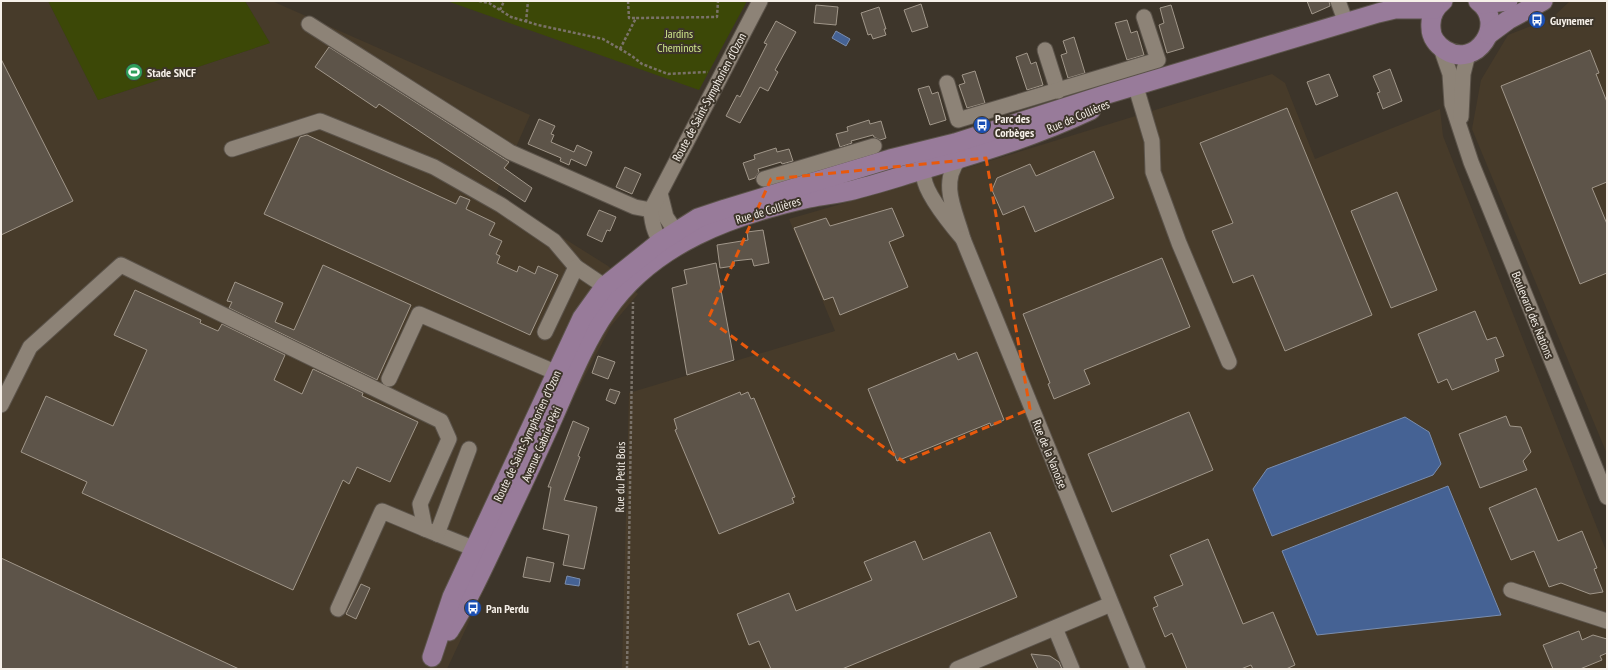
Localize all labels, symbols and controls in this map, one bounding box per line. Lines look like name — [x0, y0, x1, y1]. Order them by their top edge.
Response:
bus stop icon: Guynemer — [1527, 10, 1547, 30]
place label: Guynemer — [1550, 13, 1594, 28]
park label: Jardins Cheminots — [657, 26, 701, 55]
street label: Route de Saint-Symphorien d'Ozon — [669, 30, 749, 164]
sports icon: Stade SNCF — [124, 62, 144, 82]
place label: Stade SNCF — [147, 65, 196, 80]
street label: Rue de Collières — [1044, 96, 1112, 136]
place label: Parc des Corbèges — [995, 111, 1034, 140]
bus stop icon: Parc des Corbèges — [972, 115, 992, 135]
street label: Rue de Collières — [734, 193, 802, 227]
street label: Boulevard des Nations — [1509, 269, 1557, 361]
street label: Route de Saint-Symphorien d'Ozon — [490, 368, 564, 504]
street label: Avenue Gabriel Péri — [518, 404, 564, 484]
street label: Rue de la Vanoise — [1029, 417, 1071, 491]
street label: Rue du Petit Bois — [612, 442, 628, 512]
bus stop icon: Pan Perdu — [463, 598, 483, 618]
place label: Pan Perdu — [486, 601, 529, 616]

